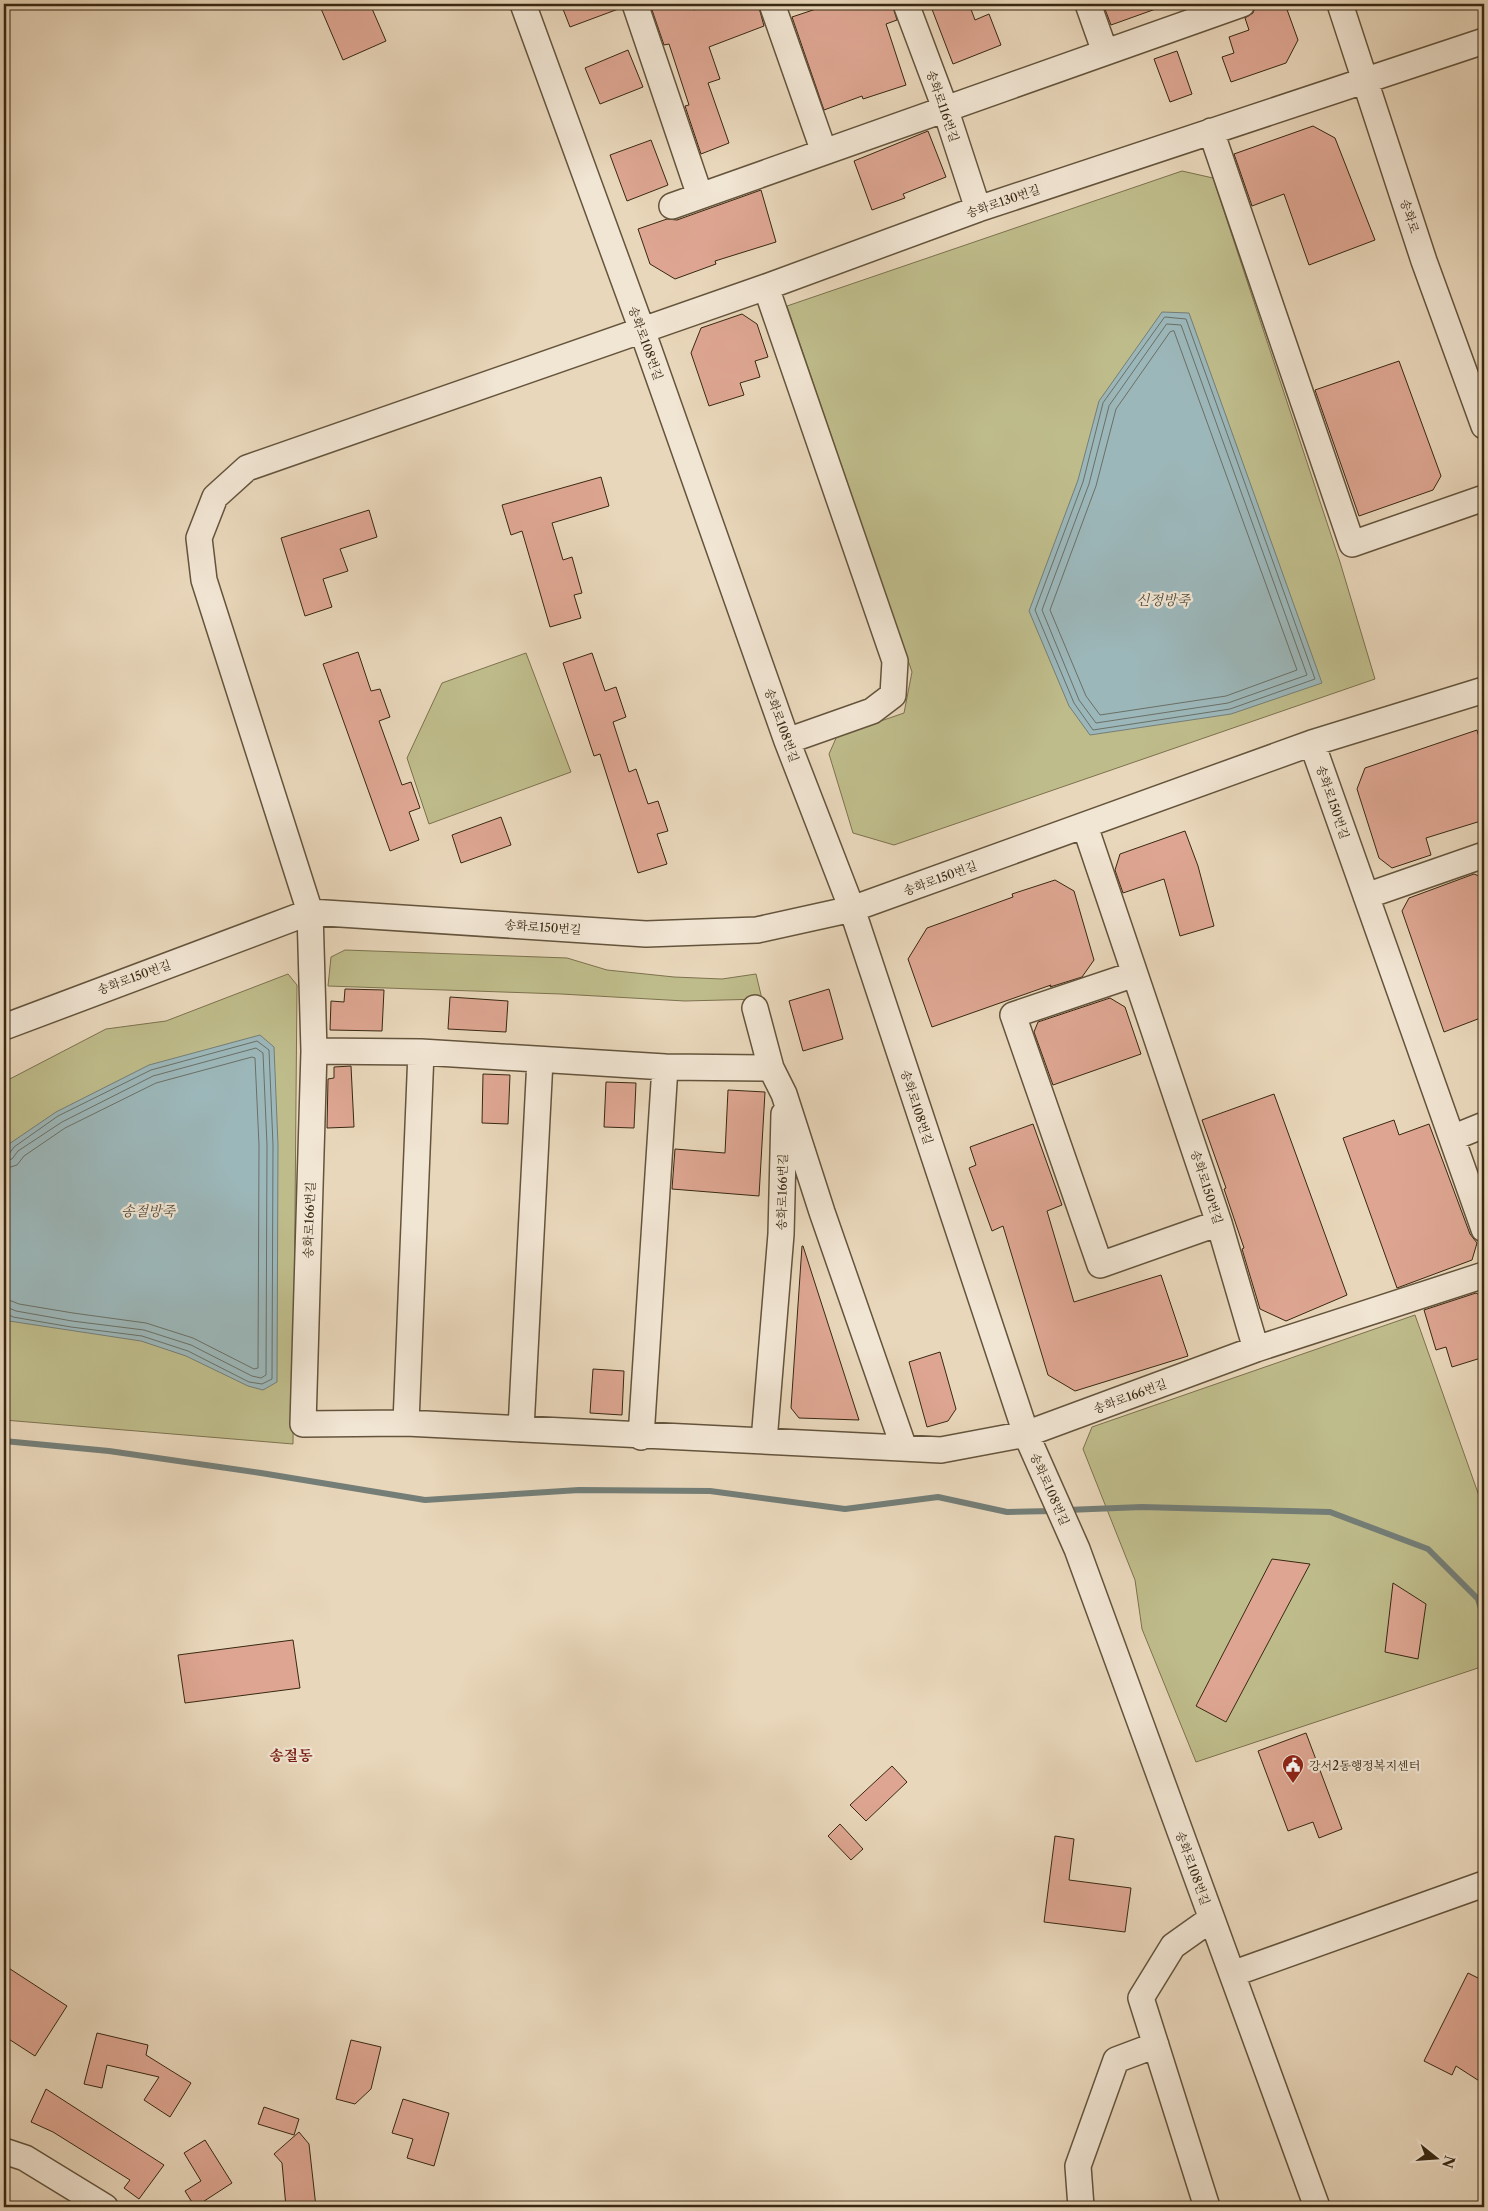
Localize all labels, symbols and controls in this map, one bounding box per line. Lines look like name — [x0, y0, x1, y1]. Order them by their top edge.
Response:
street label: 송화로116번길 — [924, 68, 962, 144]
street label: 송화로130번길 — [964, 181, 1042, 221]
street label: 송화로 — [1397, 197, 1423, 235]
street label: 송화로108번길 — [626, 304, 666, 382]
water label: 신정방죽 — [1136, 591, 1192, 609]
street label: 송화로108번길 — [762, 686, 802, 764]
street label: 송화로150번길 — [1313, 763, 1353, 841]
street label: 송화로150번길 — [901, 858, 979, 898]
street label: 송화로150번길 — [504, 917, 582, 937]
street label: 송화로150번길 — [95, 957, 173, 997]
street label: 송화로108번길 — [898, 1068, 936, 1146]
street label: 송화로150번길 — [1188, 1148, 1226, 1226]
street label: 송화로166번길 — [774, 1153, 790, 1231]
street label: 송화로166번길 — [300, 1181, 318, 1259]
water label: 송절방죽 — [121, 1202, 177, 1220]
street label: 송화로166번길 — [1091, 1376, 1169, 1416]
street label: 송화로108번길 — [1027, 1450, 1073, 1528]
district label: 송절동 — [269, 1746, 313, 1765]
public building icon: 강서2동행정복지센터 — [1281, 1753, 1305, 1784]
place label: 강서2동행정복지센터 — [1309, 1758, 1420, 1773]
street label: 송화로108번길 — [1173, 1829, 1213, 1907]
north arrow — [1410, 2134, 1460, 2184]
text: N — [1438, 2153, 1459, 2170]

